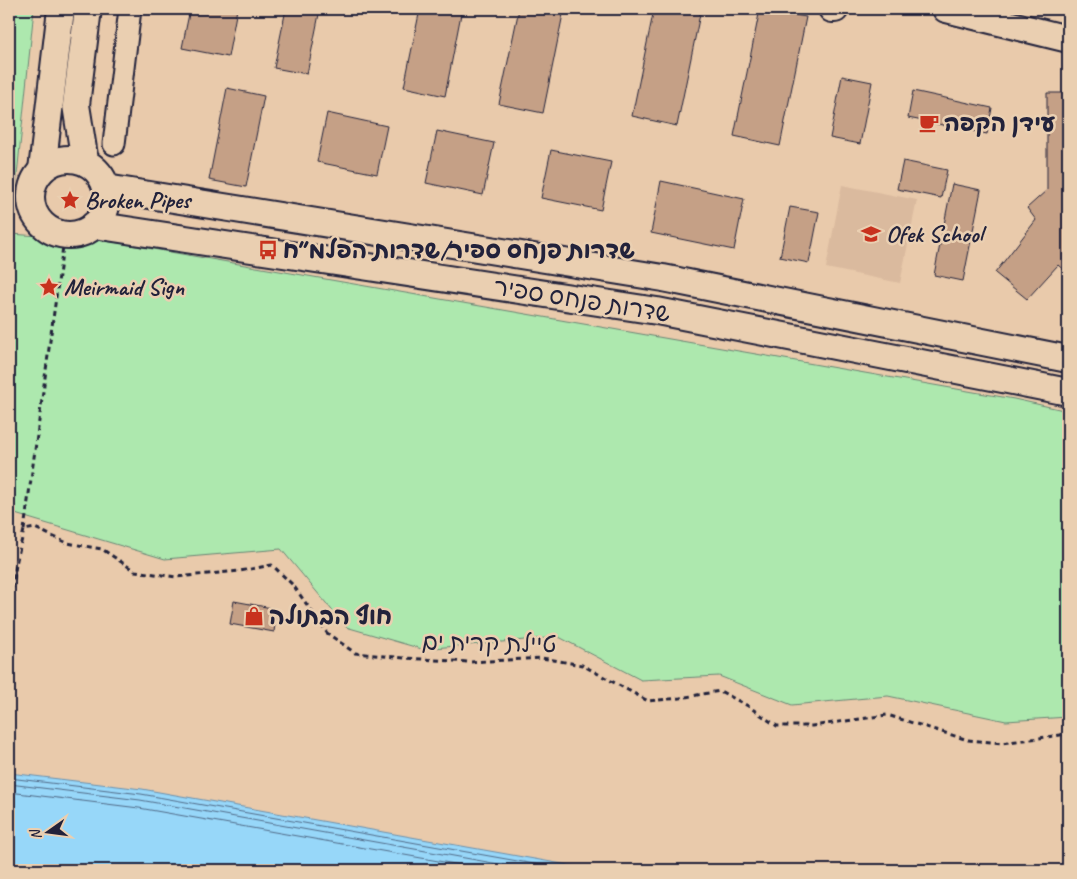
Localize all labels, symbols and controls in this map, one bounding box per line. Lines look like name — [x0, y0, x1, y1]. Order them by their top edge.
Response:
place label: עידן הקפה — [944, 108, 1056, 138]
cafe icon: עידן הקפה — [918, 112, 940, 134]
place label: Broken Pipes — [85, 185, 193, 215]
place icon: Broken Pipes — [59, 189, 81, 211]
place label: Ofek School — [886, 219, 987, 249]
school or university icon: Ofek School — [860, 223, 882, 245]
place label: שדרות פנחס ספיר/שדרות הפלמ״ח — [283, 235, 635, 265]
bus stop icon: שדרות פנחס ספיר/שדרות הפלמ״ח — [257, 239, 279, 261]
street label: שדרות פנחס ספיר — [492, 271, 673, 329]
place label: Meirmaid Sign — [64, 272, 185, 302]
place icon: Meirmaid Sign — [38, 276, 60, 298]
place label: חוף הבתולה — [269, 601, 392, 631]
shop icon: חוף הבתולה — [243, 605, 265, 627]
street label: טיילת קרית ים — [421, 627, 557, 659]
north arrow — [22, 806, 72, 856]
text: N — [26, 827, 45, 841]

